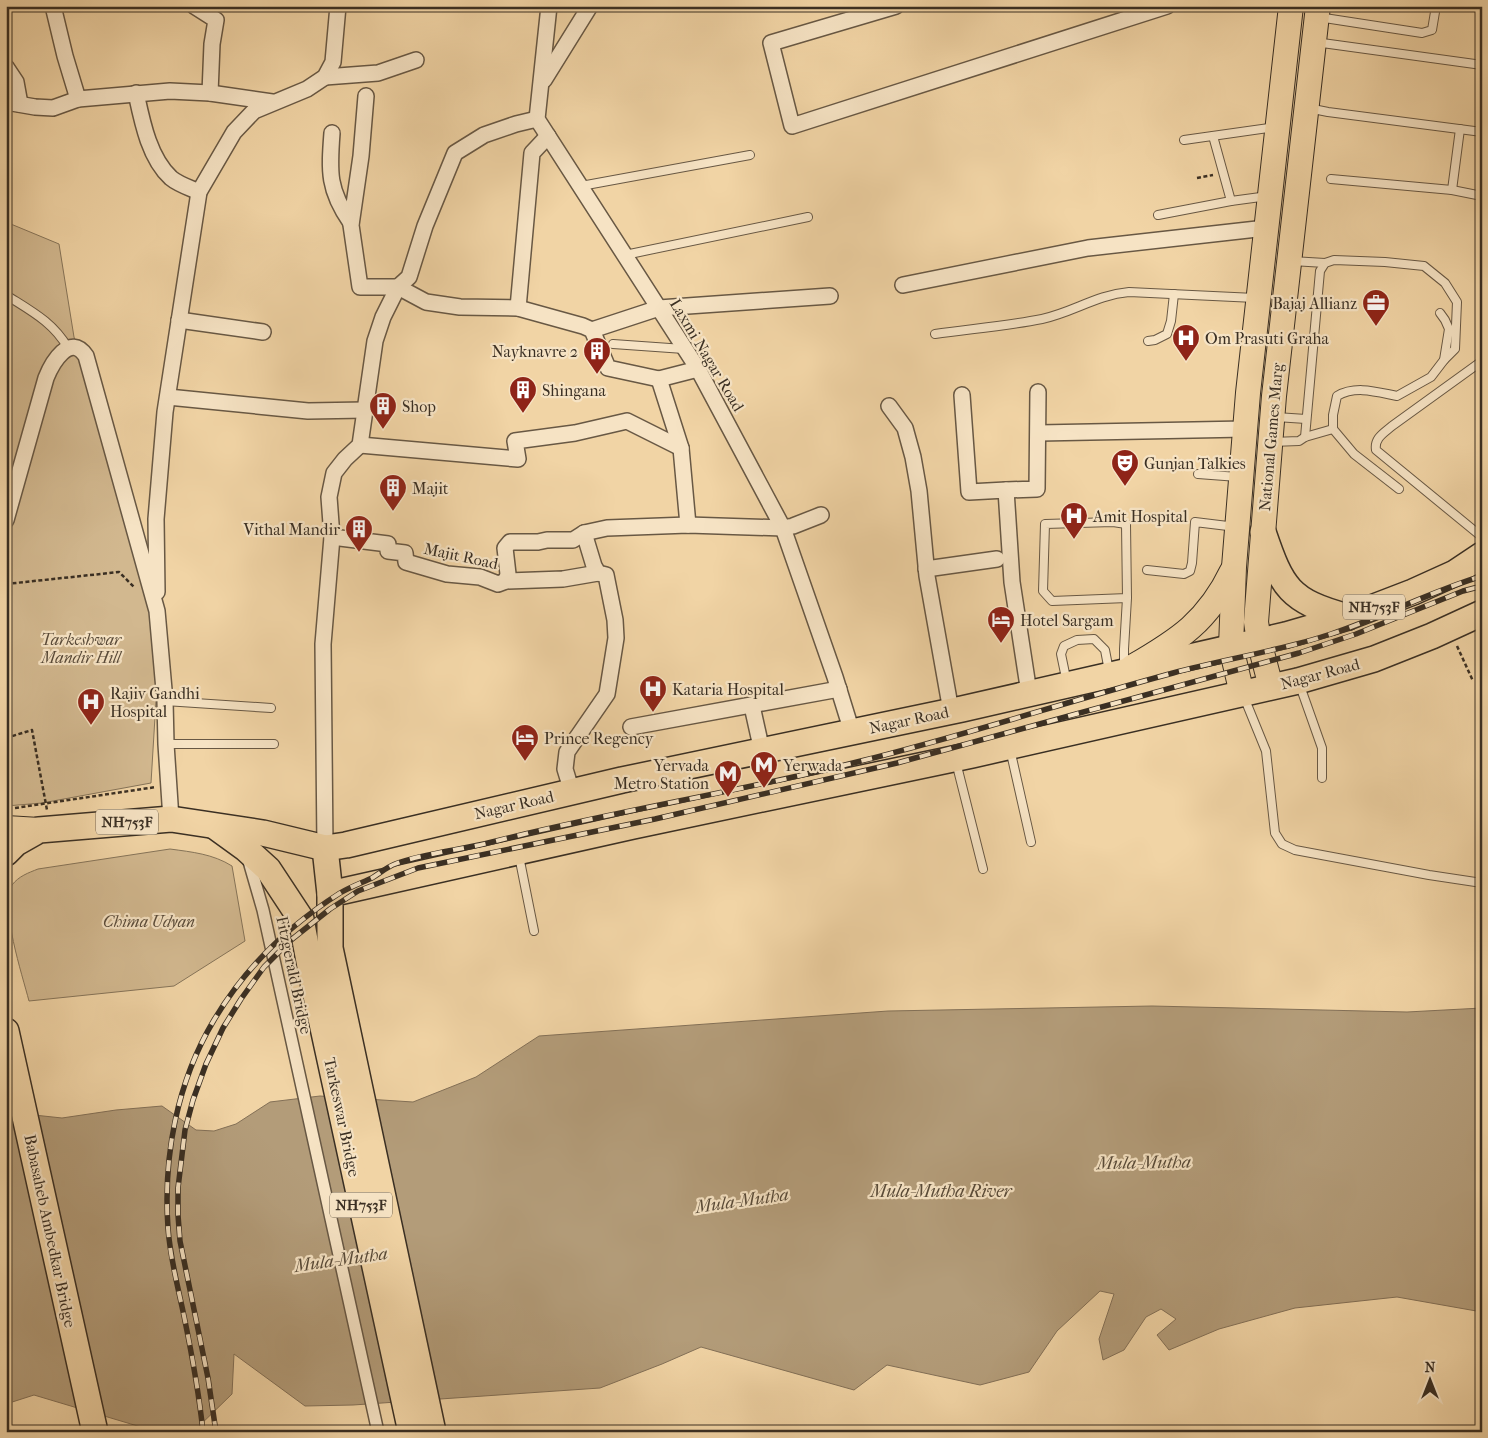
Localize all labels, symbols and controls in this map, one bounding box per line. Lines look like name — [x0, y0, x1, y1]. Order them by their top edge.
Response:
office icon: Bajaj Allianz — [1361, 288, 1391, 327]
place label: Bajaj Allianz — [1272, 294, 1357, 313]
street label: Laxmi Nagar Road — [666, 295, 748, 415]
hospital icon: Om Prasuti Graha — [1171, 323, 1201, 362]
place label: Om Prasuti Graha — [1205, 329, 1330, 348]
building icon: Nayknavre 2 — [582, 336, 612, 375]
place label: Nayknavre 2 — [492, 342, 578, 361]
street label: National Games Marg — [1255, 362, 1287, 512]
building icon: Shingana — [508, 375, 538, 414]
place label: Shingana — [542, 381, 607, 400]
building icon: Shop — [368, 391, 398, 430]
place label: Shop — [402, 397, 436, 416]
theatre icon: Gunjan Talkies — [1110, 448, 1140, 487]
place label: Gunjan Talkies — [1144, 454, 1246, 473]
building icon: Majit — [378, 473, 408, 512]
place label: Majit — [412, 479, 449, 498]
hospital icon: Amit Hospital — [1059, 501, 1089, 540]
place label: Amit Hospital — [1092, 507, 1188, 526]
building icon: Vithal Mandir — [344, 514, 374, 553]
place label: Vithal Mandir — [243, 520, 340, 539]
street label: Majit Road — [422, 539, 500, 573]
road number: NH753F — [1343, 594, 1405, 620]
hotel icon: Hotel Sargam — [986, 605, 1016, 644]
place label: Hotel Sargam — [1020, 611, 1114, 630]
park label: Tarkeshwar Mandir Hill — [40, 630, 123, 667]
street label: Nagar Road — [1278, 654, 1362, 694]
hospital icon: Kataria Hospital — [638, 674, 668, 713]
place label: Kataria Hospital — [672, 680, 785, 699]
place label: Rajiv Gandhi Hospital — [110, 684, 200, 721]
hospital icon: Rajiv Gandhi Hospital — [76, 687, 106, 726]
street label: Nagar Road — [867, 702, 951, 738]
hotel icon: Prince Regency — [510, 723, 540, 762]
place label: Prince Regency — [544, 729, 654, 748]
metro station icon: Yerwada — [749, 750, 779, 789]
place label: Yervada Metro Station — [614, 756, 710, 793]
place label: Yerwada — [782, 756, 843, 775]
metro station icon: Yervada Metro Station — [713, 759, 743, 798]
street label: Nagar Road — [472, 787, 556, 823]
road number: NH753F — [96, 810, 158, 834]
park label: Chima Udyan — [103, 912, 195, 931]
street label: Fitzgerald Bridge — [272, 914, 316, 1036]
street label: Tarkeswar Bridge — [320, 1056, 364, 1179]
street label: Babasaheb Ambedkar Bridge — [20, 1133, 80, 1329]
water label: Mula-Mutha — [1095, 1152, 1191, 1174]
water label: Mula-Mutha River — [868, 1181, 1014, 1202]
water label: Mula-Mutha — [692, 1184, 790, 1218]
road number: NH753F — [330, 1192, 392, 1218]
water label: Mula-Mutha — [291, 1243, 389, 1277]
north arrow — [1406, 1356, 1456, 1406]
text: N — [1425, 1359, 1436, 1376]

